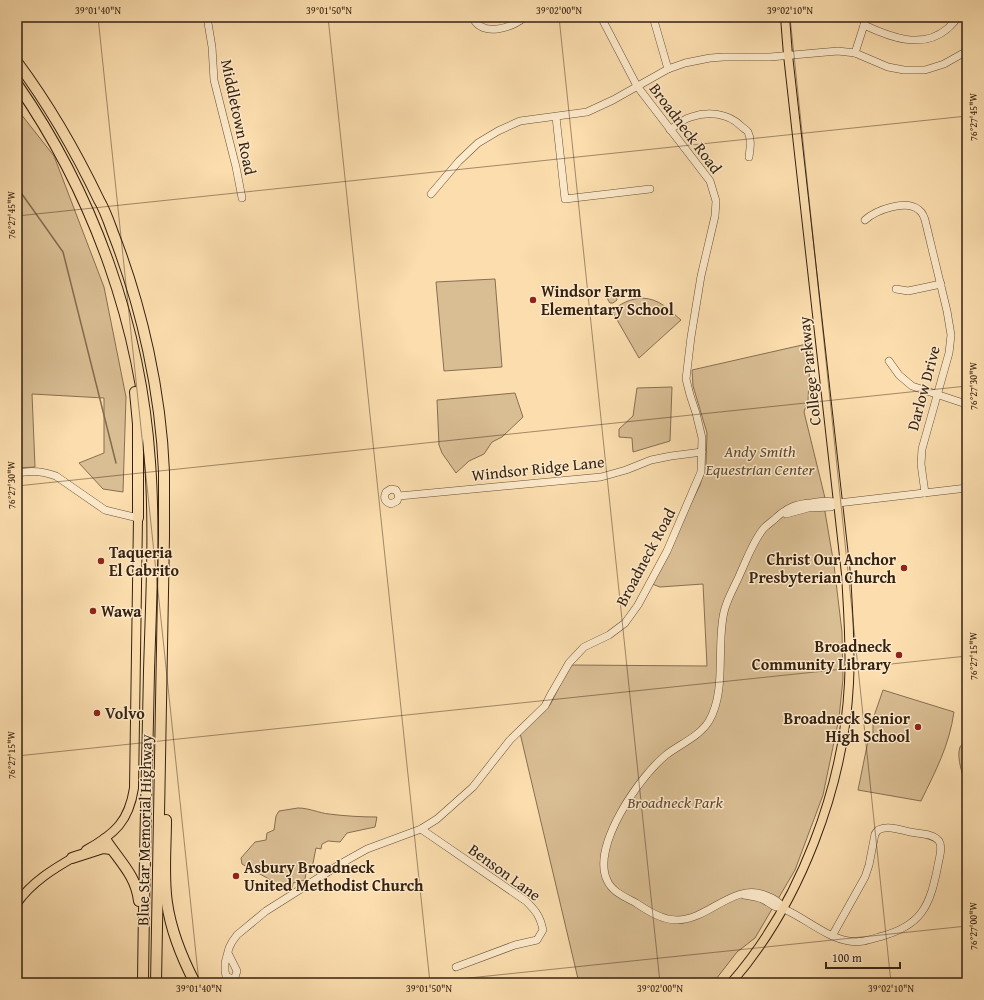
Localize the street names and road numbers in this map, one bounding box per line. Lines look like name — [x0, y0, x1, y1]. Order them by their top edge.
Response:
street label: Middletown Road — [215, 57, 263, 177]
street label: Broadneck Road — [644, 78, 728, 179]
street label: College Parkway — [791, 315, 827, 427]
street label: Darlow Drive — [900, 343, 946, 433]
street label: Windsor Ridge Lane — [470, 449, 606, 487]
street label: Broadneck Road — [609, 503, 681, 610]
street label: Blue Star Memorial Highway — [130, 734, 158, 926]
street label: Benson Lane — [464, 837, 546, 907]

